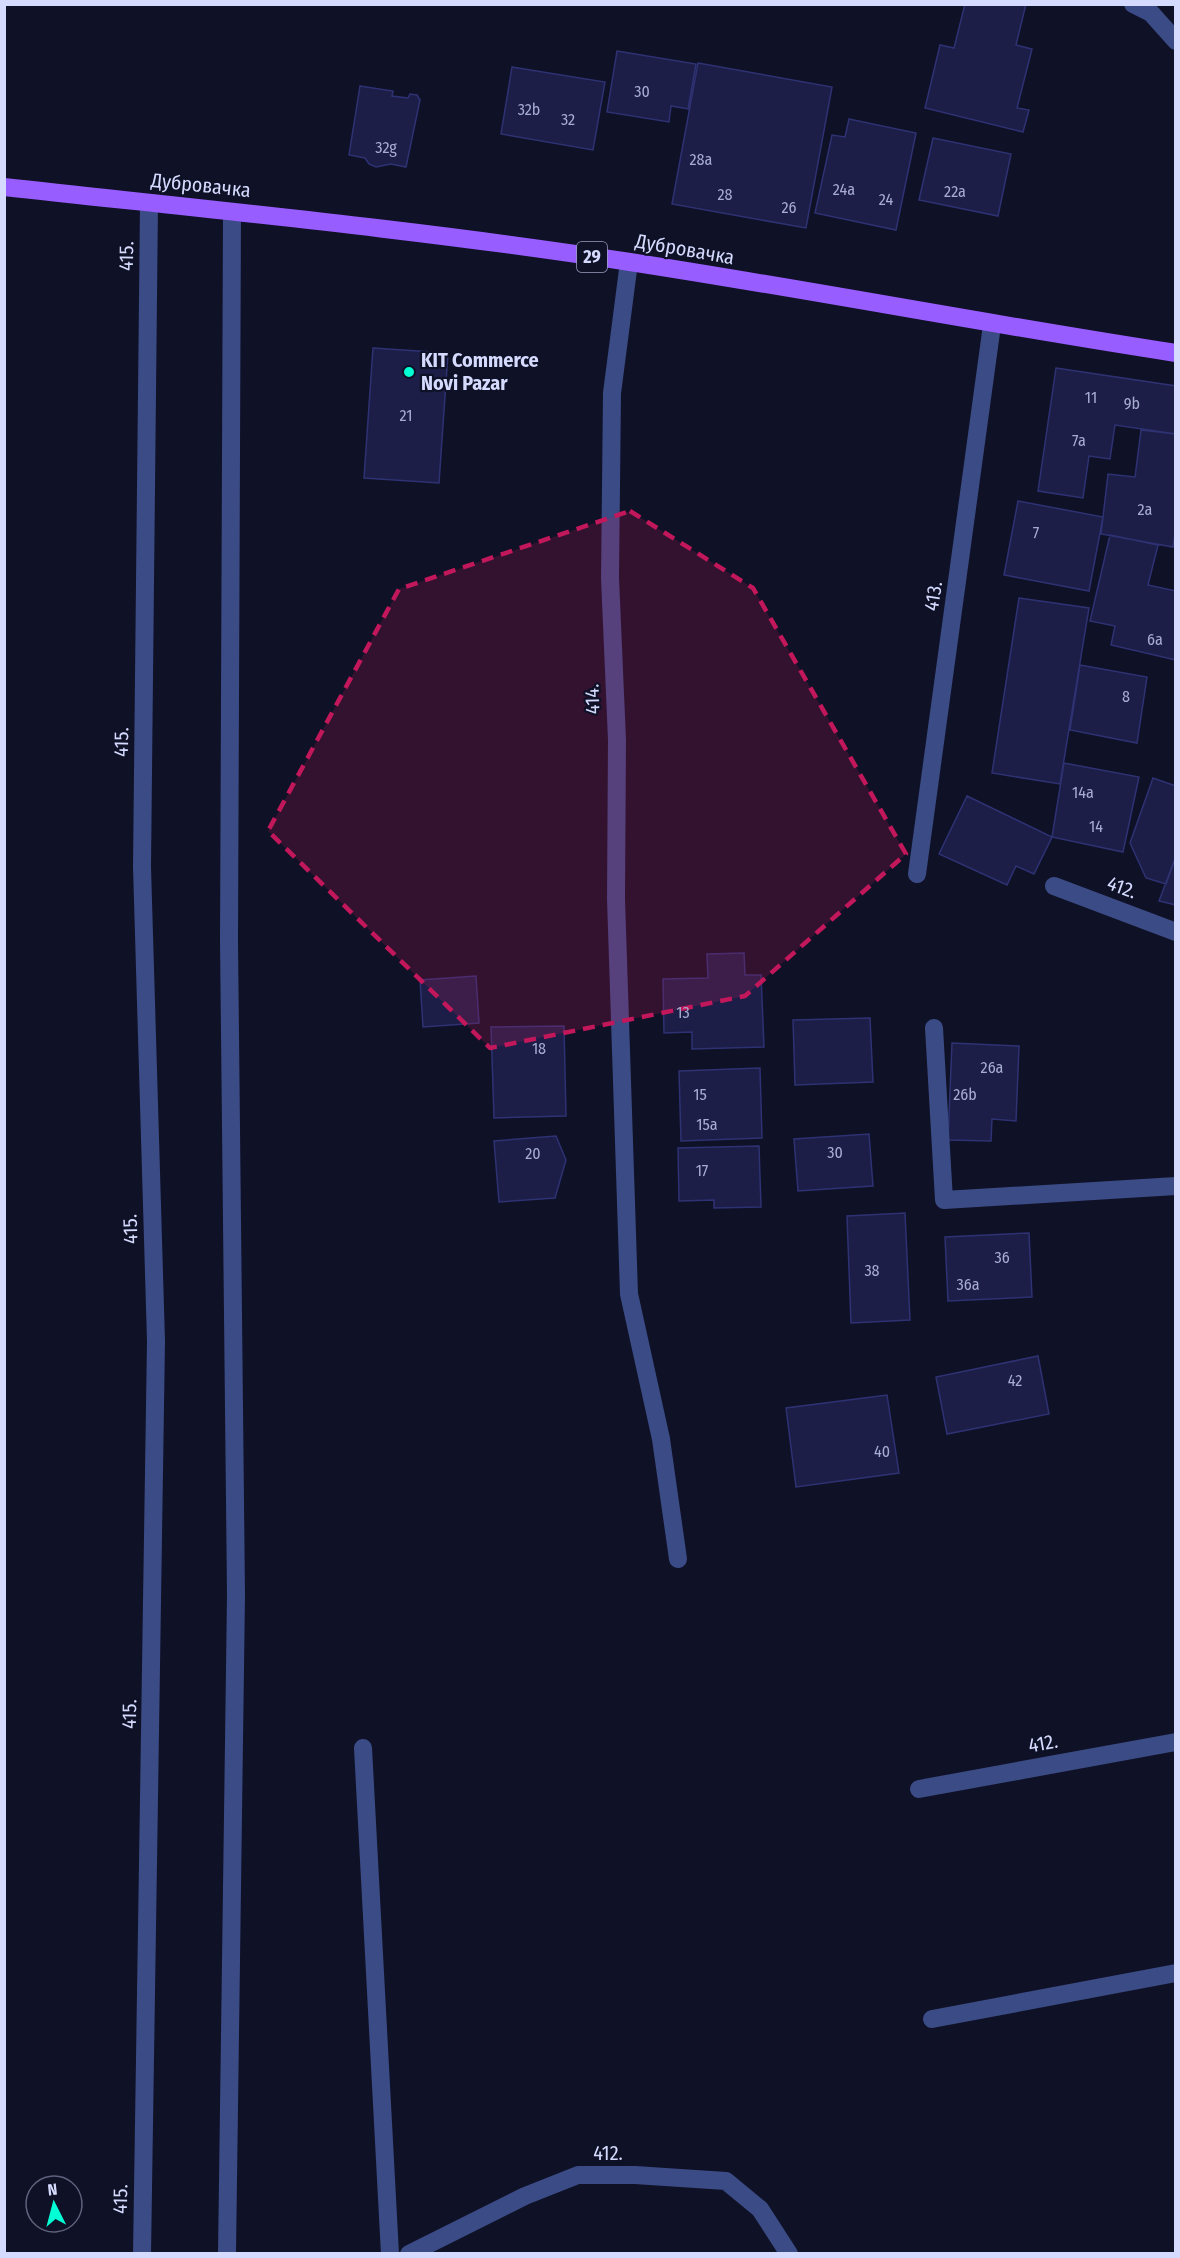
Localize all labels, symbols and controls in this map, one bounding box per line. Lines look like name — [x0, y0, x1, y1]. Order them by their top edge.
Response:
house number: 30 — [634, 82, 650, 101]
house number: 32b — [518, 100, 540, 119]
house number: 32 — [561, 110, 575, 129]
house number: 32g — [375, 138, 397, 157]
house number: 28a — [690, 150, 713, 169]
street label: Дубровачка — [149, 168, 252, 202]
house number: 24a — [833, 180, 855, 199]
house number: 22a — [944, 182, 966, 201]
house number: 28 — [717, 185, 733, 204]
house number: 24 — [879, 190, 893, 209]
house number: 26 — [782, 198, 797, 217]
street label: Дубровачка — [633, 228, 736, 269]
street label: 415. — [114, 241, 138, 271]
road number: 29 — [577, 242, 607, 272]
place label: KIT Commerce Novi Pazar — [421, 348, 539, 395]
marker: KIT Commerce Novi Pazar — [402, 365, 416, 379]
house number: 11 — [1085, 388, 1097, 407]
house number: 9b — [1124, 394, 1140, 413]
house number: 21 — [400, 406, 412, 425]
house number: 7a — [1072, 431, 1086, 450]
house number: 2a — [1138, 500, 1153, 519]
house number: 7 — [1033, 523, 1040, 542]
street label: 413. — [919, 580, 947, 612]
house number: 6a — [1147, 630, 1163, 649]
street label: 414. — [579, 683, 605, 715]
house number: 8 — [1122, 687, 1130, 706]
street label: 415. — [109, 727, 133, 757]
house number: 14a — [1072, 783, 1094, 802]
house number: 14 — [1089, 817, 1103, 836]
street label: 412. — [1104, 871, 1140, 903]
house number: 13 — [676, 1003, 690, 1022]
house number: 18 — [532, 1039, 546, 1058]
house number: 26a — [981, 1058, 1004, 1077]
house number: 15 — [693, 1085, 707, 1104]
house number: 26b — [953, 1085, 977, 1104]
house number: 15a — [696, 1115, 718, 1134]
house number: 30 — [827, 1143, 843, 1162]
house number: 20 — [525, 1144, 541, 1163]
house number: 17 — [696, 1161, 709, 1180]
street label: 415. — [117, 1214, 143, 1244]
house number: 36 — [994, 1248, 1010, 1267]
house number: 38 — [864, 1261, 880, 1280]
house number: 36a — [957, 1275, 980, 1294]
house number: 42 — [1008, 1371, 1022, 1390]
house number: 40 — [874, 1442, 890, 1461]
street label: 415. — [117, 1699, 141, 1729]
street label: 412. — [1026, 1729, 1060, 1757]
street label: 412. — [593, 2141, 623, 2165]
north arrow — [24, 2174, 84, 2234]
text: N — [47, 2180, 58, 2200]
street label: 415. — [108, 2184, 132, 2214]

